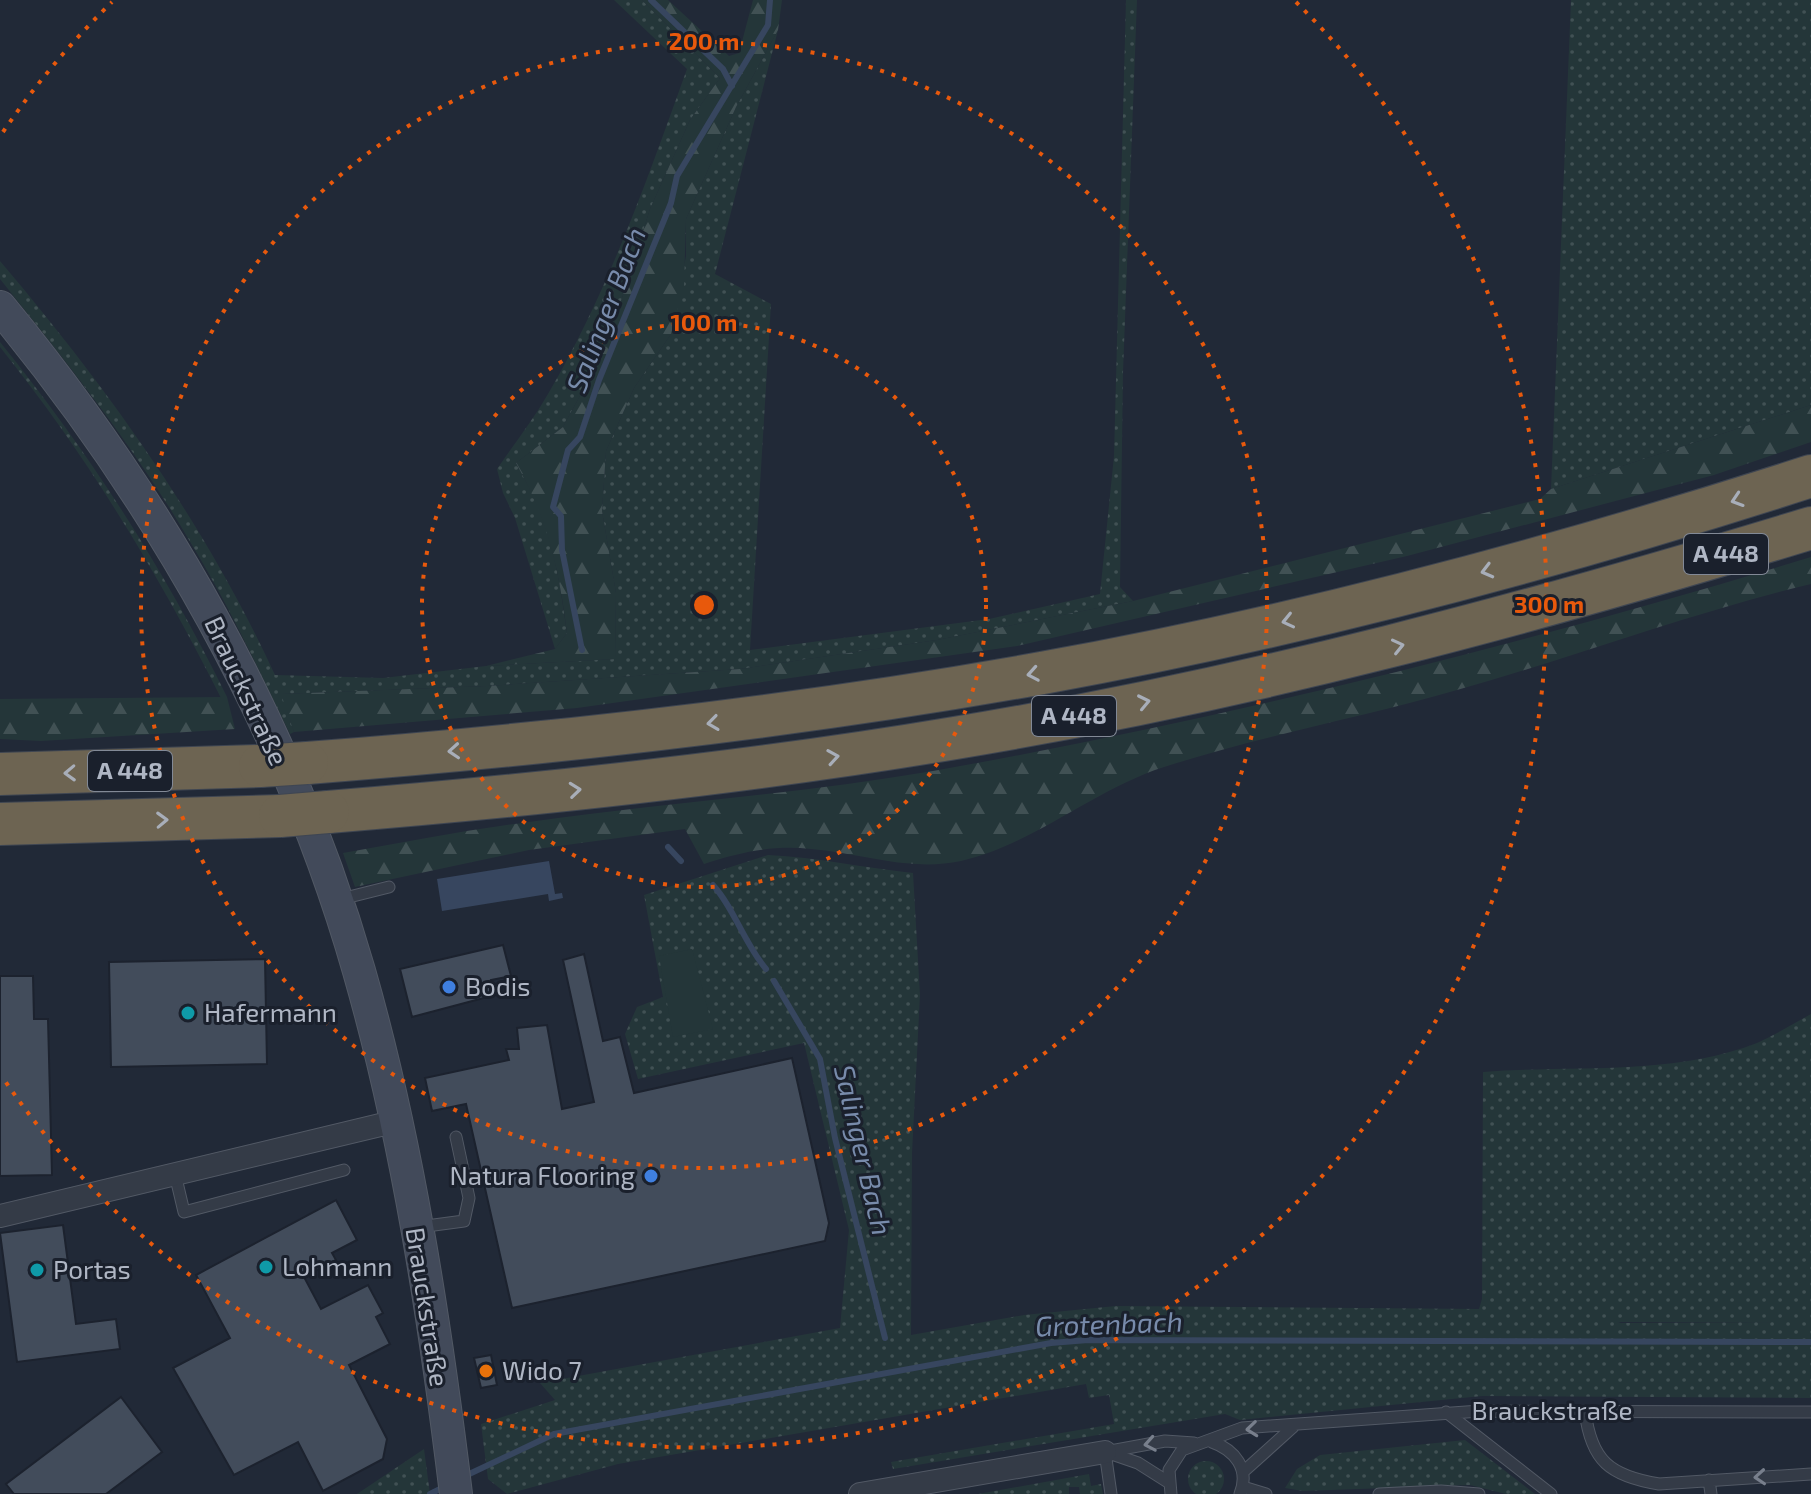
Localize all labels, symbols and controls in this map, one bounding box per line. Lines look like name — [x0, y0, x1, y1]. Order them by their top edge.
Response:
text: 200 m — [669, 26, 739, 55]
water label: Salinger Bach — [558, 222, 652, 397]
text: 100 m — [671, 307, 737, 336]
one-way arrow — [1730, 491, 1744, 507]
road number: A 448 — [1684, 534, 1768, 574]
one-way arrow — [1480, 562, 1494, 579]
text: 300 m — [1514, 589, 1584, 618]
centre of rings — [690, 591, 718, 619]
street label: Brauckstraße — [199, 611, 295, 770]
one-way arrow — [1281, 611, 1295, 628]
one-way arrow — [1390, 638, 1404, 655]
one-way arrow — [1027, 665, 1040, 682]
one-way arrow — [1137, 694, 1150, 711]
road number: A 448 — [1032, 696, 1116, 736]
one-way arrow — [706, 714, 719, 731]
one-way arrow — [447, 743, 460, 760]
one-way arrow — [826, 750, 840, 767]
road number: A 448 — [88, 751, 172, 791]
one-way arrow — [63, 765, 76, 782]
one-way arrow — [569, 782, 582, 799]
one-way arrow — [156, 811, 169, 828]
place label: Bodis — [465, 970, 530, 1001]
marker: Bodis — [440, 978, 458, 996]
place label: Hafermann — [204, 996, 337, 1027]
marker: Hafermann — [179, 1004, 197, 1022]
water label: Salinger Bach — [828, 1061, 900, 1238]
place label: Natura Flooring — [449, 1159, 635, 1190]
marker: Natura Flooring — [642, 1167, 660, 1185]
street label: Brauckstraße — [401, 1225, 456, 1389]
place label: Lohmann — [282, 1250, 392, 1281]
place label: Portas — [53, 1253, 131, 1284]
marker: Lohmann — [257, 1258, 275, 1276]
marker: Portas — [28, 1261, 46, 1279]
water label: Grotenbach — [1035, 1303, 1183, 1343]
place label: Wido 7 — [502, 1354, 582, 1385]
marker: Wido 7 — [477, 1362, 495, 1380]
street label: Brauckstraße — [1472, 1394, 1632, 1425]
one-way arrow — [1245, 1420, 1258, 1437]
one-way arrow — [1143, 1434, 1156, 1451]
one-way arrow — [1753, 1468, 1766, 1485]

